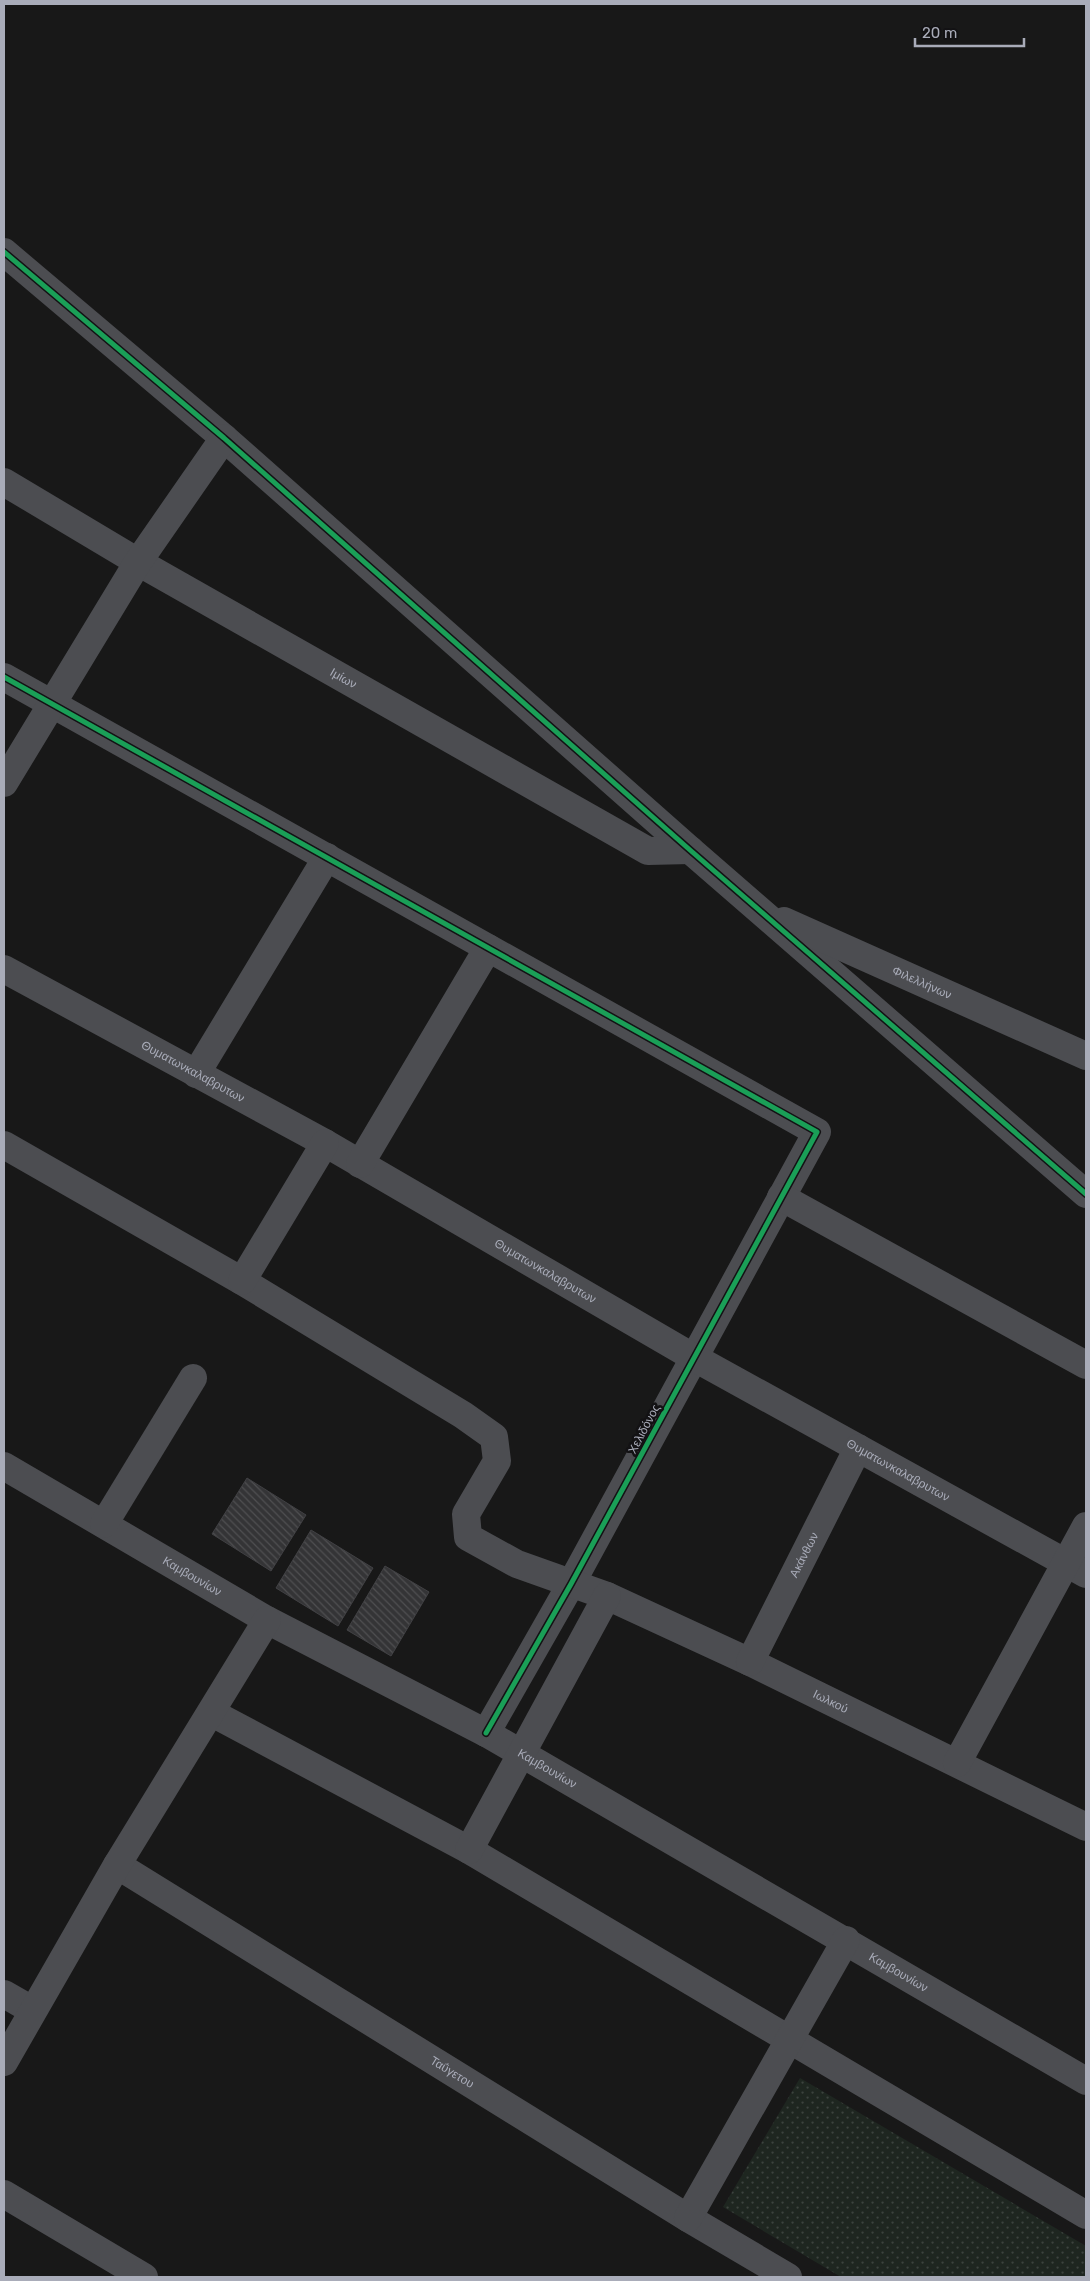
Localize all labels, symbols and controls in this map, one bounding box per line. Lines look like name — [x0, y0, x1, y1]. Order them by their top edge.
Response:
scale bar — [915, 15, 1024, 47]
text: 20 m — [922, 24, 957, 42]
street label: Ιμίων — [328, 665, 359, 691]
street label: Φιλελλήνων — [890, 963, 954, 1002]
street label: Θυματωνκαλαβρυτων — [139, 1038, 247, 1105]
street label: Θυματωνκαλαβρυτων — [492, 1236, 599, 1306]
street label: Χελιδόνος — [625, 1402, 663, 1456]
street label: Θυματωνκαλαβρυτων — [844, 1436, 952, 1504]
street label: Ακάνθων — [787, 1530, 821, 1580]
street label: Καμβουνίων — [160, 1553, 224, 1599]
street label: Ιωλκού — [811, 1687, 851, 1716]
street label: Καμβουνίων — [515, 1746, 579, 1791]
street label: Καμβουνίων — [866, 1950, 930, 1995]
street label: Ταΰγετου — [428, 2053, 477, 2091]

